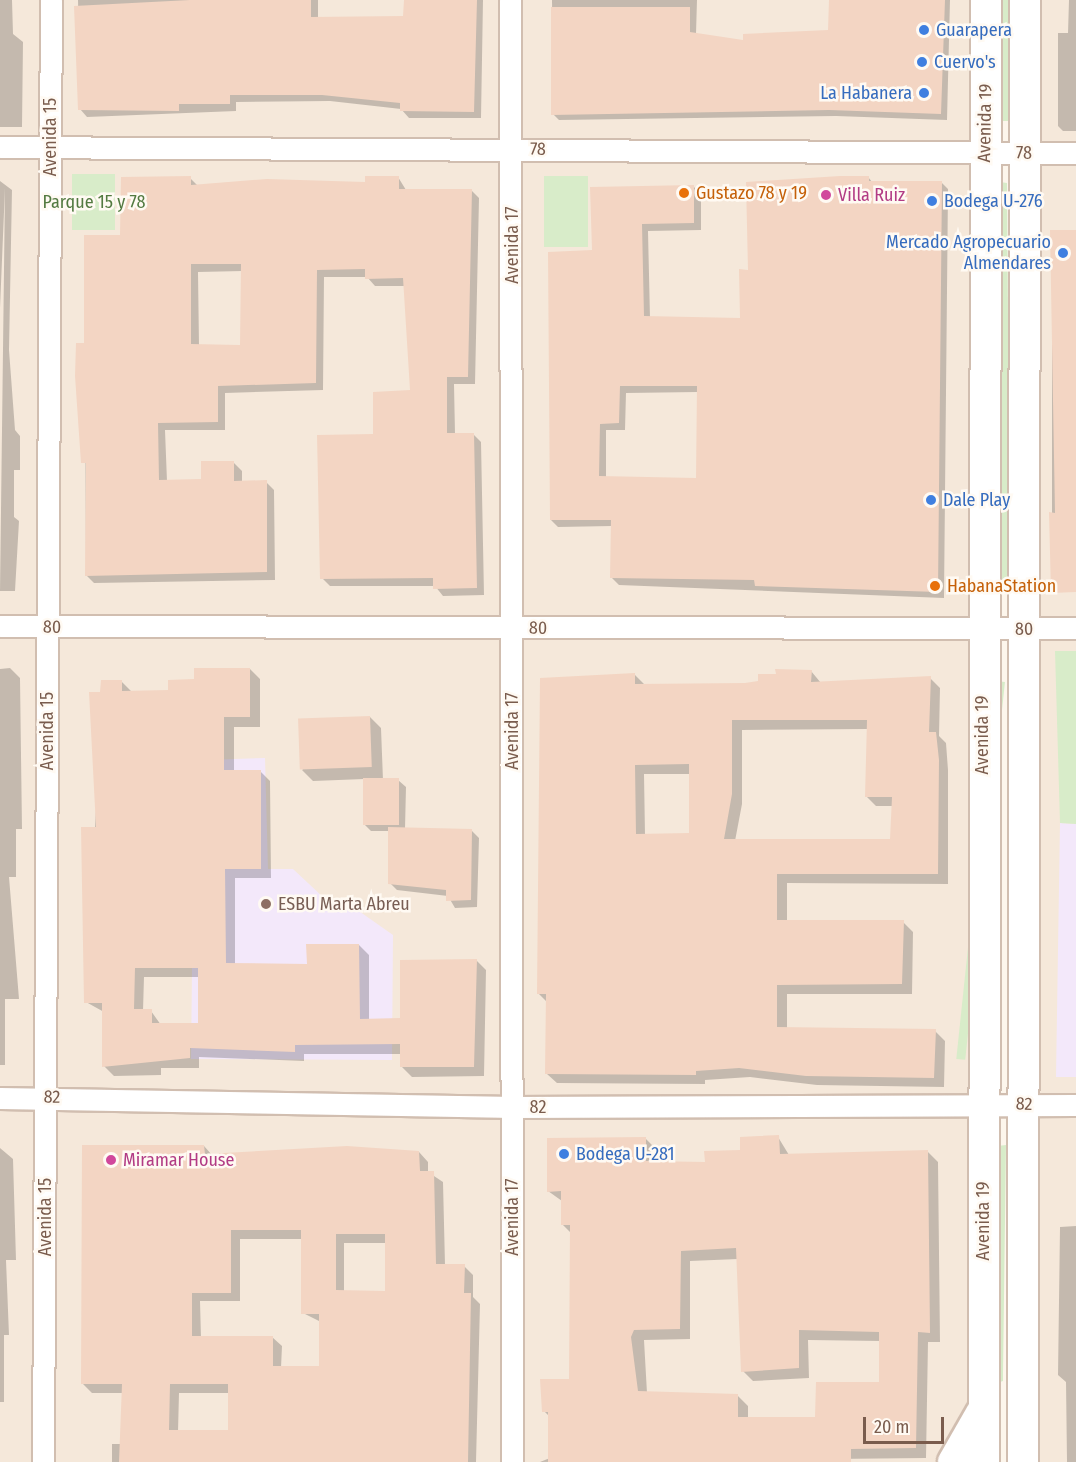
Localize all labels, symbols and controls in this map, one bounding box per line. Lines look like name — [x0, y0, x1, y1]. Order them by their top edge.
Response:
place label: Guarapera — [936, 19, 1012, 41]
marker: Guarapera — [917, 23, 931, 37]
place label: Cuervo's — [934, 51, 996, 73]
marker: Cuervo's — [915, 55, 929, 69]
place label: La Habanera — [820, 82, 912, 104]
street label: Avenida 19 — [974, 83, 996, 163]
marker: La Habanera — [917, 86, 931, 100]
street label: Avenida 15 — [39, 98, 61, 176]
street label: 78 — [530, 138, 546, 160]
street label: 78 — [1016, 142, 1032, 164]
place label: Gustazo 78 y 19 — [696, 182, 807, 204]
place label: Villa Ruiz — [838, 184, 905, 206]
marker: Gustazo 78 y 19 — [677, 186, 691, 200]
marker: Villa Ruiz — [819, 188, 833, 202]
place label: Bodega U-276 — [944, 190, 1043, 212]
park label: Parque 15 y 78 — [43, 191, 145, 213]
marker: Bodega U-276 — [925, 194, 939, 208]
street label: Avenida 17 — [501, 206, 523, 284]
place label: Mercado Agropecuario Almendares — [886, 232, 1051, 274]
marker: Mercado Agropecuario Almendares — [1056, 246, 1070, 260]
place label: Dale Play — [943, 489, 1010, 511]
marker: Dale Play — [924, 493, 938, 507]
place label: HabanaStation — [947, 575, 1056, 597]
marker: HabanaStation — [928, 579, 942, 593]
street label: 80 — [43, 616, 61, 638]
street label: 80 — [529, 617, 547, 639]
street label: 80 — [1015, 618, 1033, 640]
street label: Avenida 15 — [36, 692, 58, 770]
street label: Avenida 17 — [501, 692, 523, 770]
street label: Avenida 19 — [971, 696, 993, 774]
place label: ESBU Marta Abreu — [278, 893, 410, 915]
marker: ESBU Marta Abreu — [259, 897, 273, 911]
street label: 82 — [43, 1086, 61, 1108]
street label: 82 — [1015, 1093, 1033, 1115]
street label: 82 — [530, 1096, 546, 1118]
place label: Bodega U-281 — [576, 1143, 675, 1165]
marker: Bodega U-281 — [557, 1147, 571, 1161]
place label: Miramar House — [123, 1149, 234, 1171]
marker: Miramar House — [104, 1153, 118, 1167]
street label: Avenida 15 — [34, 1178, 56, 1256]
street label: Avenida 17 — [501, 1178, 523, 1256]
street label: Avenida 19 — [972, 1182, 994, 1260]
scale bar — [866, 1405, 947, 1443]
text: 20 m — [874, 1416, 909, 1438]

